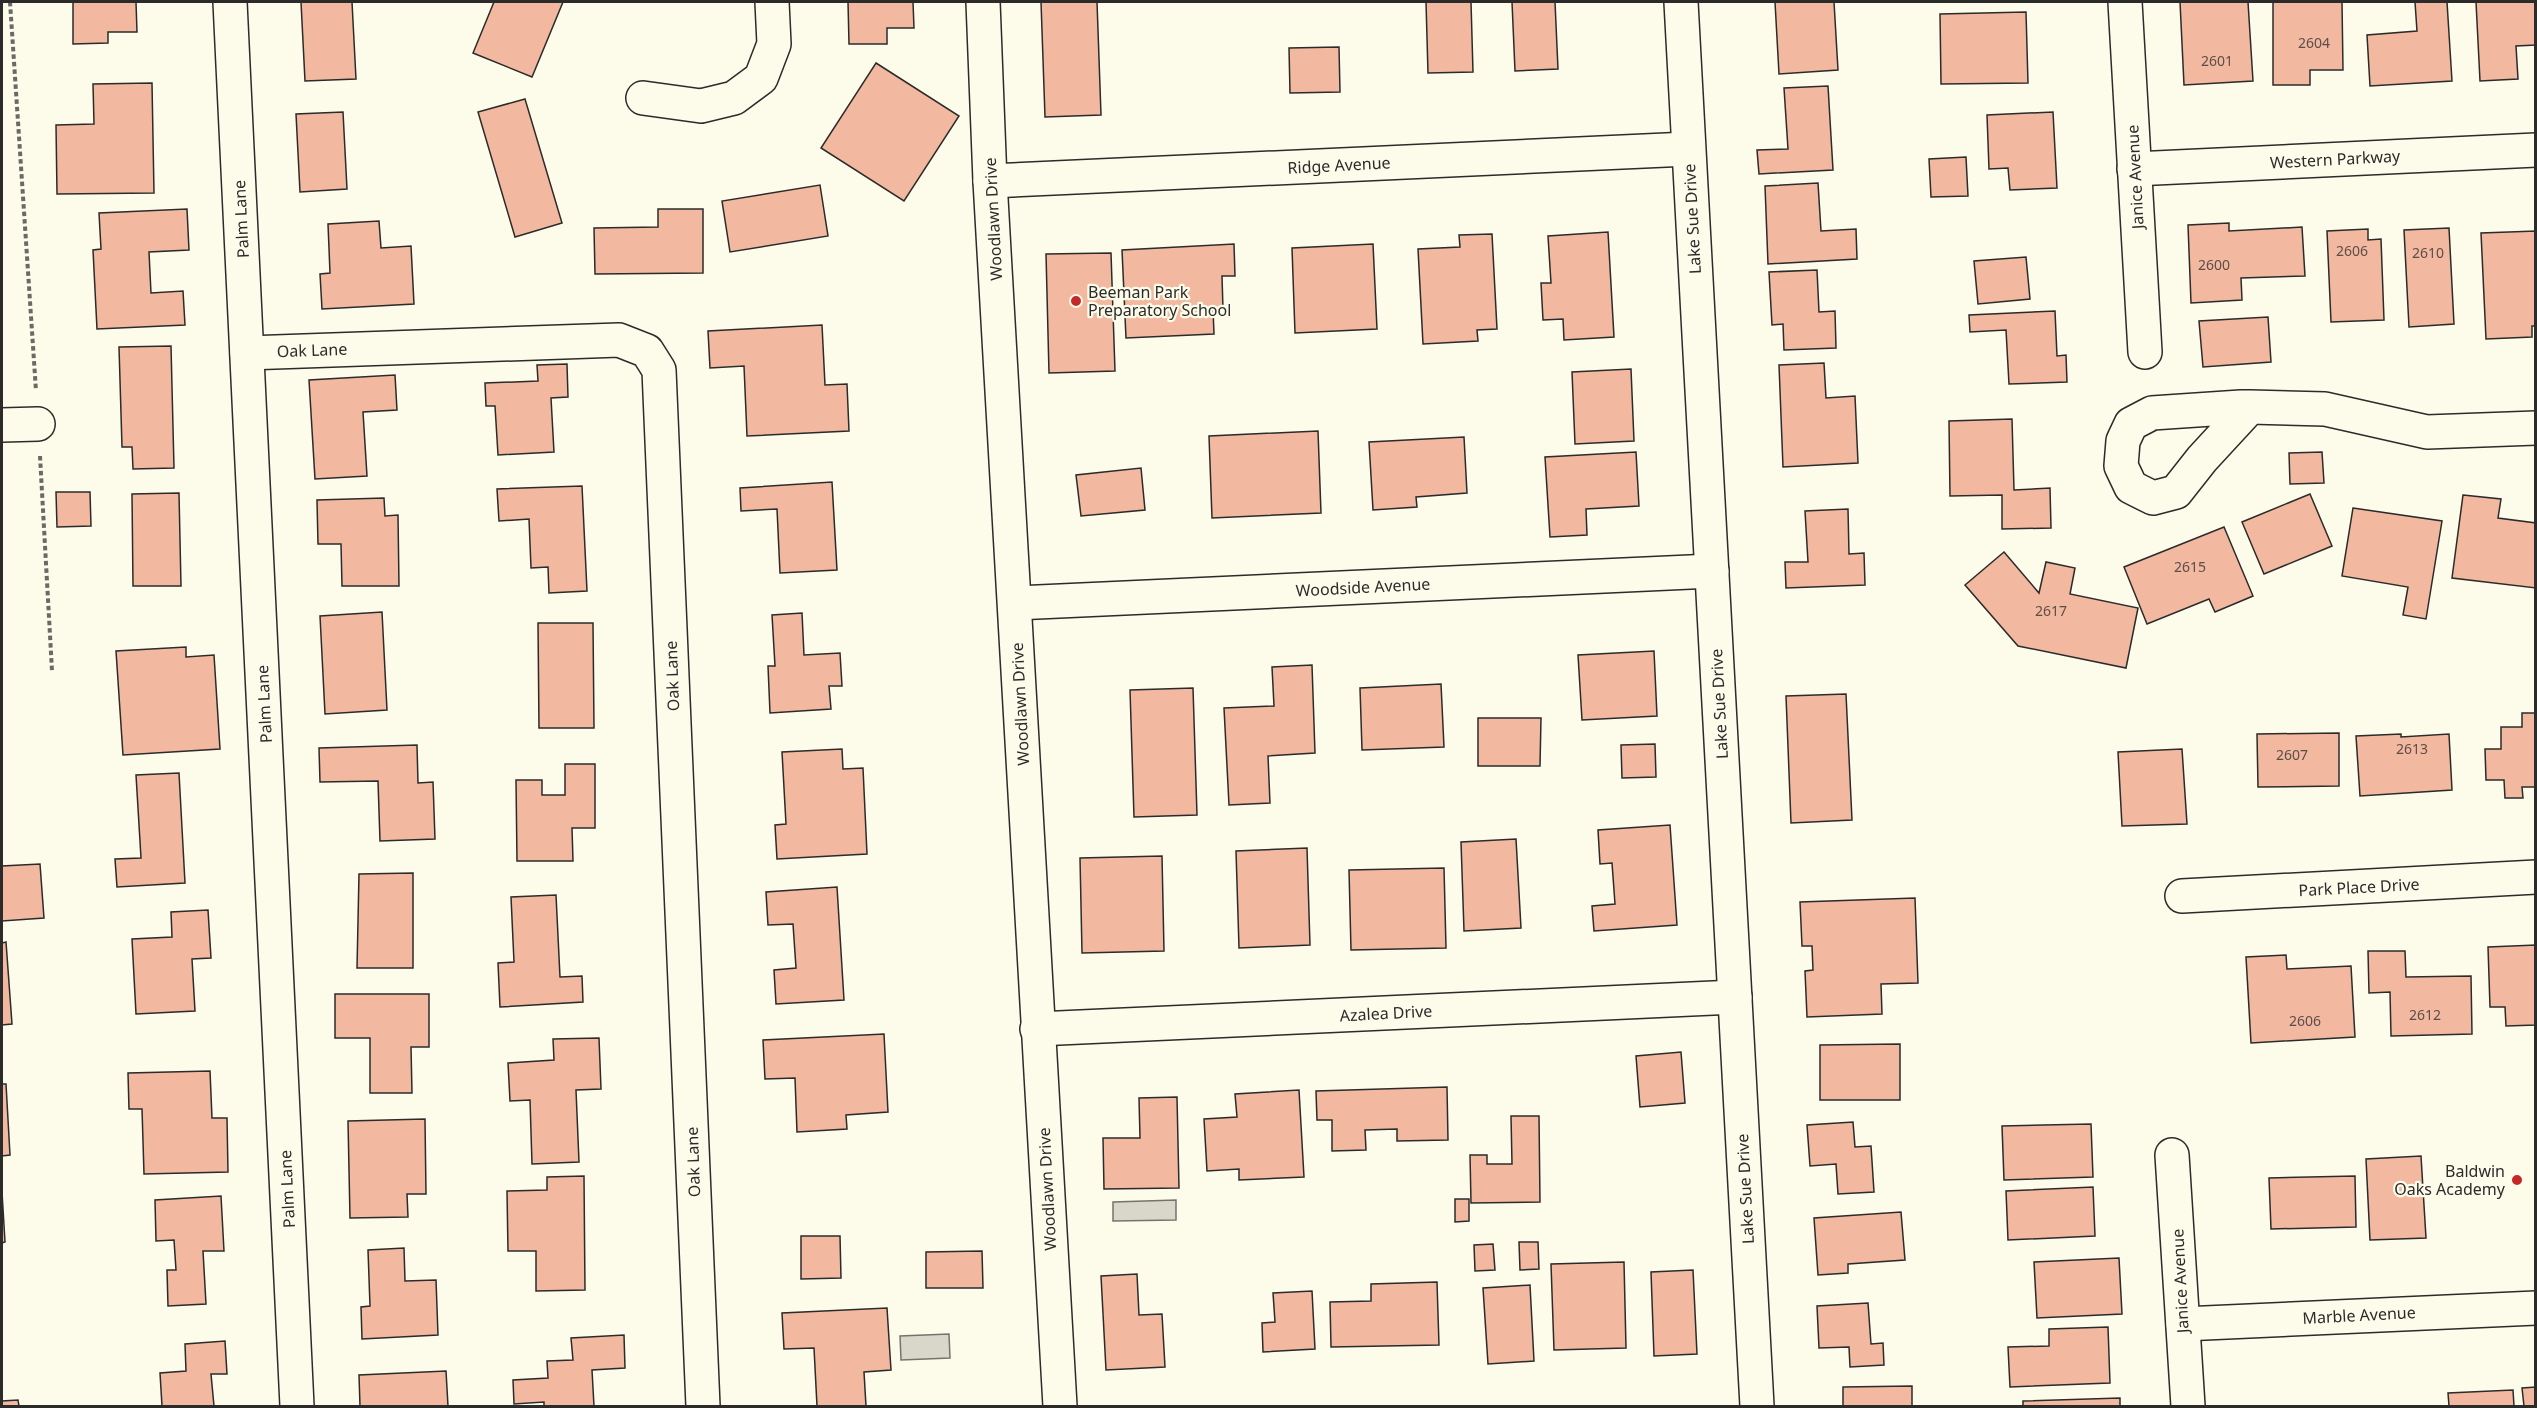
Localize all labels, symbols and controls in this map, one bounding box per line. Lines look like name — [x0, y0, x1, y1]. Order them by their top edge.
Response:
house number: 2604 — [2298, 33, 2330, 52]
house number: 2601 — [2201, 51, 2233, 70]
street label: Janice Avenue — [2121, 124, 2149, 232]
street label: Western Parkway — [2269, 145, 2401, 173]
street label: Ridge Avenue — [1287, 151, 1391, 179]
street label: Woodlawn Drive — [979, 157, 1007, 281]
street label: Lake Sue Drive — [1678, 163, 1706, 275]
street label: Palm Lane — [228, 179, 254, 259]
house number: 2606 — [2336, 241, 2368, 260]
house number: 2610 — [2412, 243, 2444, 262]
house number: 2600 — [2198, 255, 2230, 274]
place label: Beeman Park Preparatory School — [1088, 281, 1231, 321]
marker: Beeman Park Preparatory School — [1069, 294, 1083, 308]
street label: Oak Lane — [276, 338, 348, 362]
house number: 2615 — [2174, 557, 2206, 576]
street label: Woodside Avenue — [1295, 572, 1431, 602]
house number: 2617 — [2035, 601, 2067, 620]
street label: Oak Lane — [660, 640, 684, 712]
street label: Woodlawn Drive — [1006, 642, 1034, 766]
street label: Lake Sue Drive — [1705, 648, 1733, 760]
street label: Palm Lane — [251, 664, 277, 744]
house number: 2613 — [2396, 739, 2428, 758]
house number: 2607 — [2276, 745, 2308, 764]
street label: Park Place Drive — [2298, 873, 2420, 901]
street label: Azalea Drive — [1339, 1000, 1433, 1026]
house number: 2612 — [2409, 1005, 2441, 1024]
house number: 2606 — [2289, 1011, 2321, 1030]
street label: Oak Lane — [681, 1126, 705, 1198]
street label: Woodlawn Drive — [1033, 1127, 1061, 1251]
street label: Lake Sue Drive — [1731, 1133, 1759, 1245]
street label: Palm Lane — [274, 1149, 300, 1229]
place label: Baldwin Oaks Academy — [2394, 1160, 2506, 1200]
marker: Baldwin Oaks Academy — [2510, 1173, 2524, 1187]
street label: Janice Avenue — [2166, 1228, 2194, 1336]
street label: Marble Avenue — [2302, 1301, 2416, 1329]

